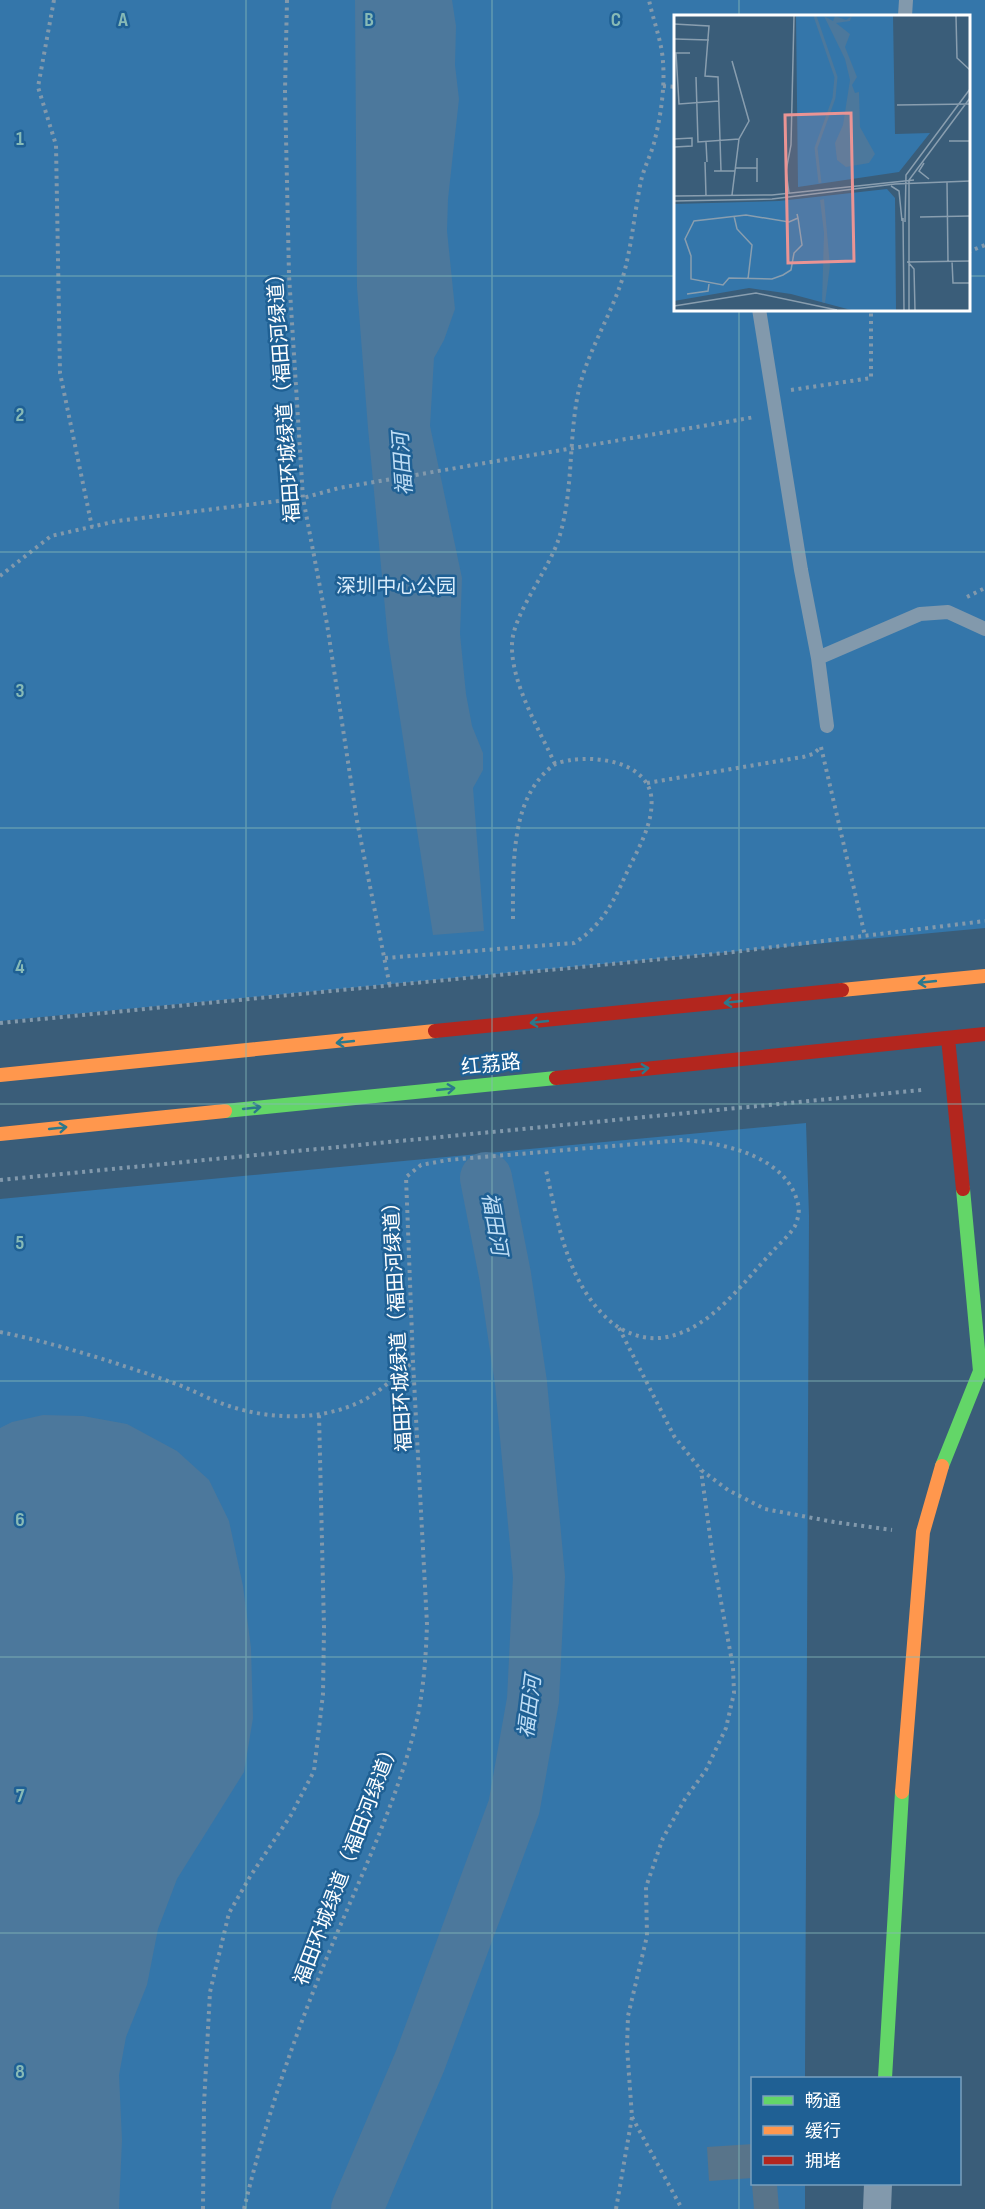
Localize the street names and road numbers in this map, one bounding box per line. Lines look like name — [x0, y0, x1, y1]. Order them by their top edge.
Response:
street label: 福田环城绿道（福田河绿道） — [263, 262, 305, 524]
street label: 红荔路 — [460, 1050, 522, 1080]
street label: 福田环城绿道（福田河绿道） — [379, 1192, 417, 1452]
street label: 福田环城绿道（福田河绿道） — [289, 1737, 405, 1989]

